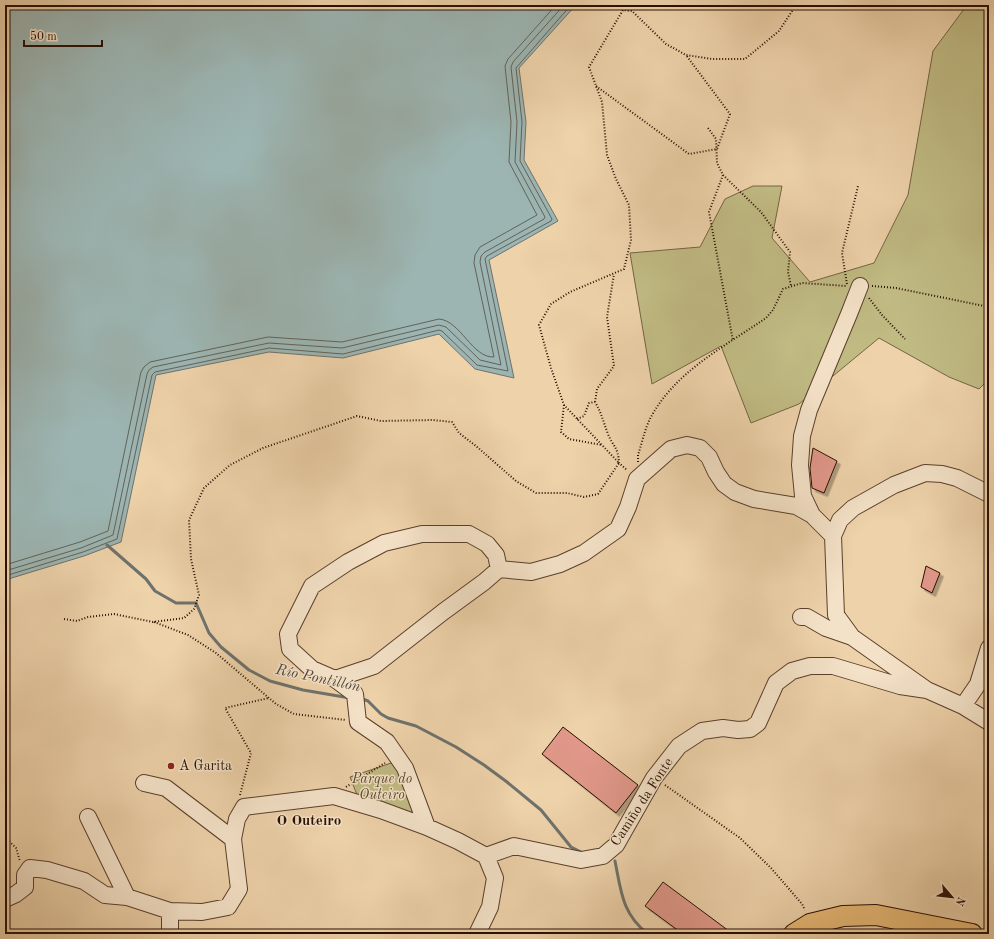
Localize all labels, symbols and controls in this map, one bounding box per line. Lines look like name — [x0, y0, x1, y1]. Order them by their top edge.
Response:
scale bar — [24, 22, 102, 48]
text: 50 m — [30, 30, 57, 43]
water label: Río Pontillón — [273, 662, 362, 695]
street label: Camiño da Fonte — [608, 755, 676, 849]
place label: A Garita — [179, 759, 232, 773]
marker: A Garita — [166, 761, 176, 771]
park label: Parque do Outeiro — [351, 772, 412, 802]
district label: O Outeiro — [277, 814, 341, 829]
north arrow — [932, 877, 972, 917]
text: N — [952, 895, 966, 908]

